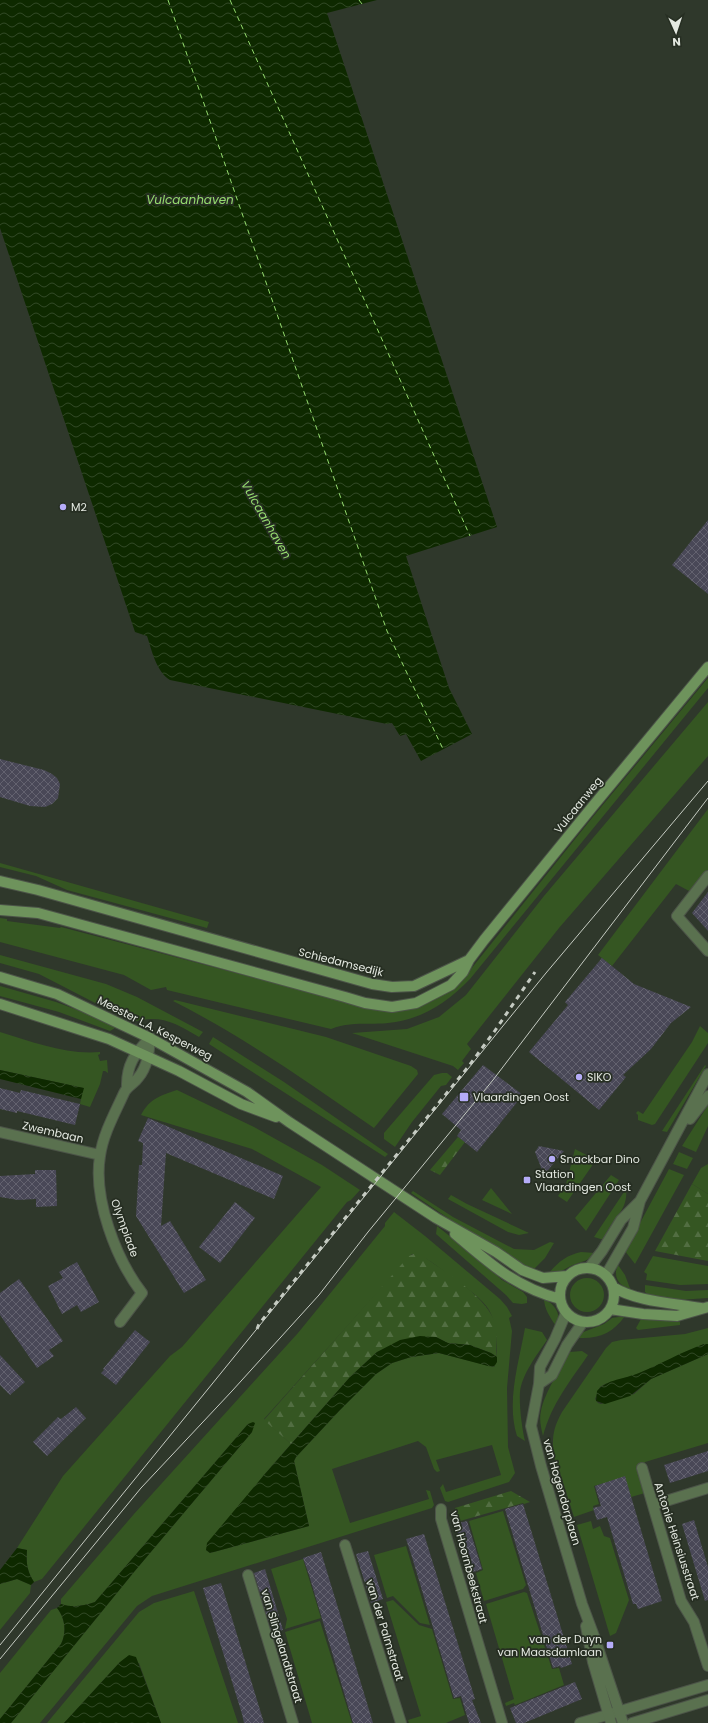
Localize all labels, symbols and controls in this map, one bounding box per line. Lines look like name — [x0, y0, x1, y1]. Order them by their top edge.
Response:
north arrow — [656, 12, 696, 52]
text: N — [672, 34, 681, 50]
water label: Vulcaanhaven — [146, 191, 234, 208]
water label: Vulcaanhaven — [237, 478, 296, 562]
place label: M2 — [71, 499, 87, 515]
marker: M2 — [58, 502, 68, 512]
street label: Vulcaanweg — [550, 773, 606, 837]
street label: Schiedamsedijk — [297, 944, 385, 980]
street label: Meester L.A. Kesperweg — [95, 992, 215, 1064]
place label: SIKO — [587, 1069, 612, 1085]
marker: SIKO — [574, 1072, 584, 1082]
place label: Vlaardingen Oost — [473, 1089, 569, 1105]
marker: Vlaardingen Oost — [458, 1091, 470, 1103]
street label: Zwembaan — [21, 1117, 85, 1147]
place label: Snackbar Dino — [560, 1151, 640, 1167]
marker: Snackbar Dino — [547, 1154, 557, 1164]
place label: Station Vlaardingen Oost — [535, 1166, 631, 1195]
marker: Station Vlaardingen Oost — [522, 1175, 532, 1185]
street label: Olympiade — [107, 1197, 143, 1259]
street label: van Hogendorplaan — [539, 1437, 585, 1547]
street label: Antonie Heinsiusstraat — [650, 1480, 704, 1602]
street label: van Hoornbeekstraat — [446, 1509, 492, 1625]
street label: van der Palmstraat — [362, 1577, 408, 1683]
street label: van Slingelandtstraat — [257, 1587, 307, 1705]
place label: van der Duyn van Maasdamlaan — [498, 1631, 602, 1660]
marker: van der Duyn van Maasdamlaan — [605, 1640, 615, 1650]

